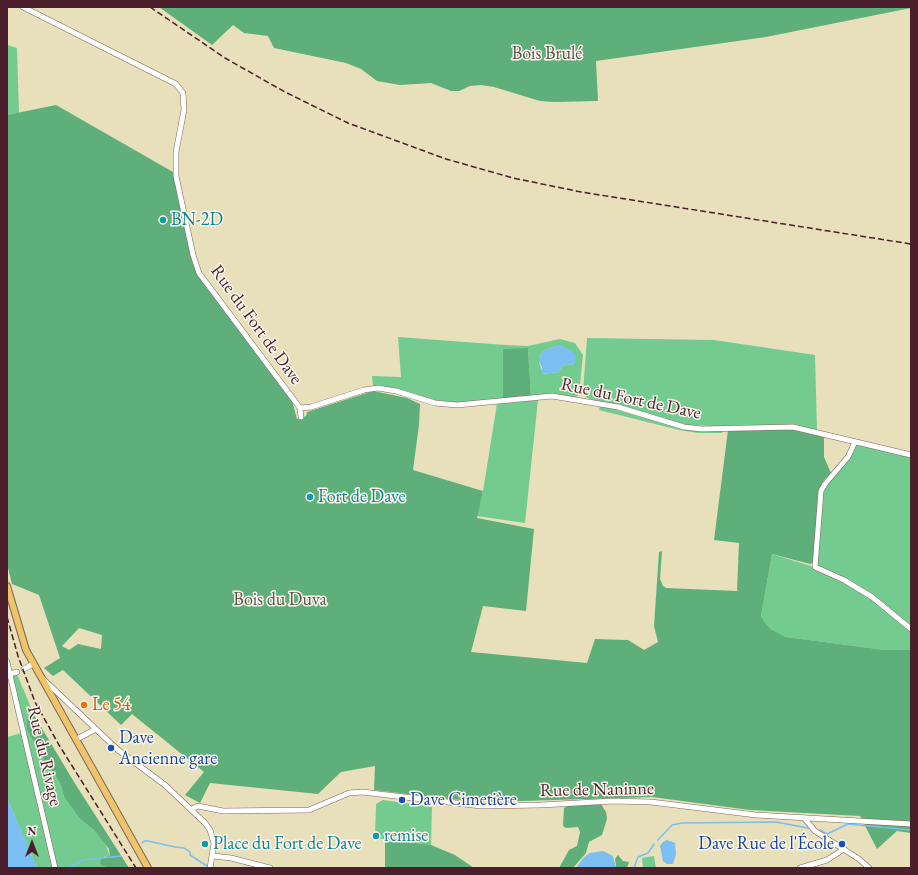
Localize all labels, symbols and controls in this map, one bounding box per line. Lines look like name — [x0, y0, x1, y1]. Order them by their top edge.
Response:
park label: Bois Brulé — [512, 43, 582, 65]
place label: BN-2D — [171, 209, 223, 231]
marker: BN-2D — [158, 215, 168, 225]
street label: Rue du Fort de Dave — [205, 261, 307, 389]
street label: Rue du Fort de Dave — [559, 374, 703, 424]
place label: Fort de Dave — [318, 486, 405, 508]
marker: Fort de Dave — [305, 492, 315, 502]
park label: Bois du Duva — [233, 589, 327, 611]
place label: Le 54 — [92, 694, 130, 716]
marker: Le 54 — [79, 700, 89, 710]
street label: Rue du Rivage — [22, 704, 66, 808]
place label: Dave Ancienne gare — [119, 727, 217, 770]
marker: Dave Ancienne gare — [106, 743, 116, 753]
street label: Rue de Naninne — [540, 778, 654, 802]
place label: Dave Cimetière — [410, 789, 517, 811]
marker: Dave Cimetière — [397, 795, 407, 805]
north arrow — [12, 823, 52, 863]
text: N — [28, 824, 36, 838]
place label: remise — [384, 825, 428, 847]
marker: remise — [371, 831, 381, 841]
place label: Place du Fort de Dave — [213, 833, 362, 855]
place label: Dave Rue de l'École — [698, 833, 834, 855]
marker: Place du Fort de Dave — [200, 839, 210, 849]
marker: Dave Rue de l'École — [837, 839, 847, 849]

